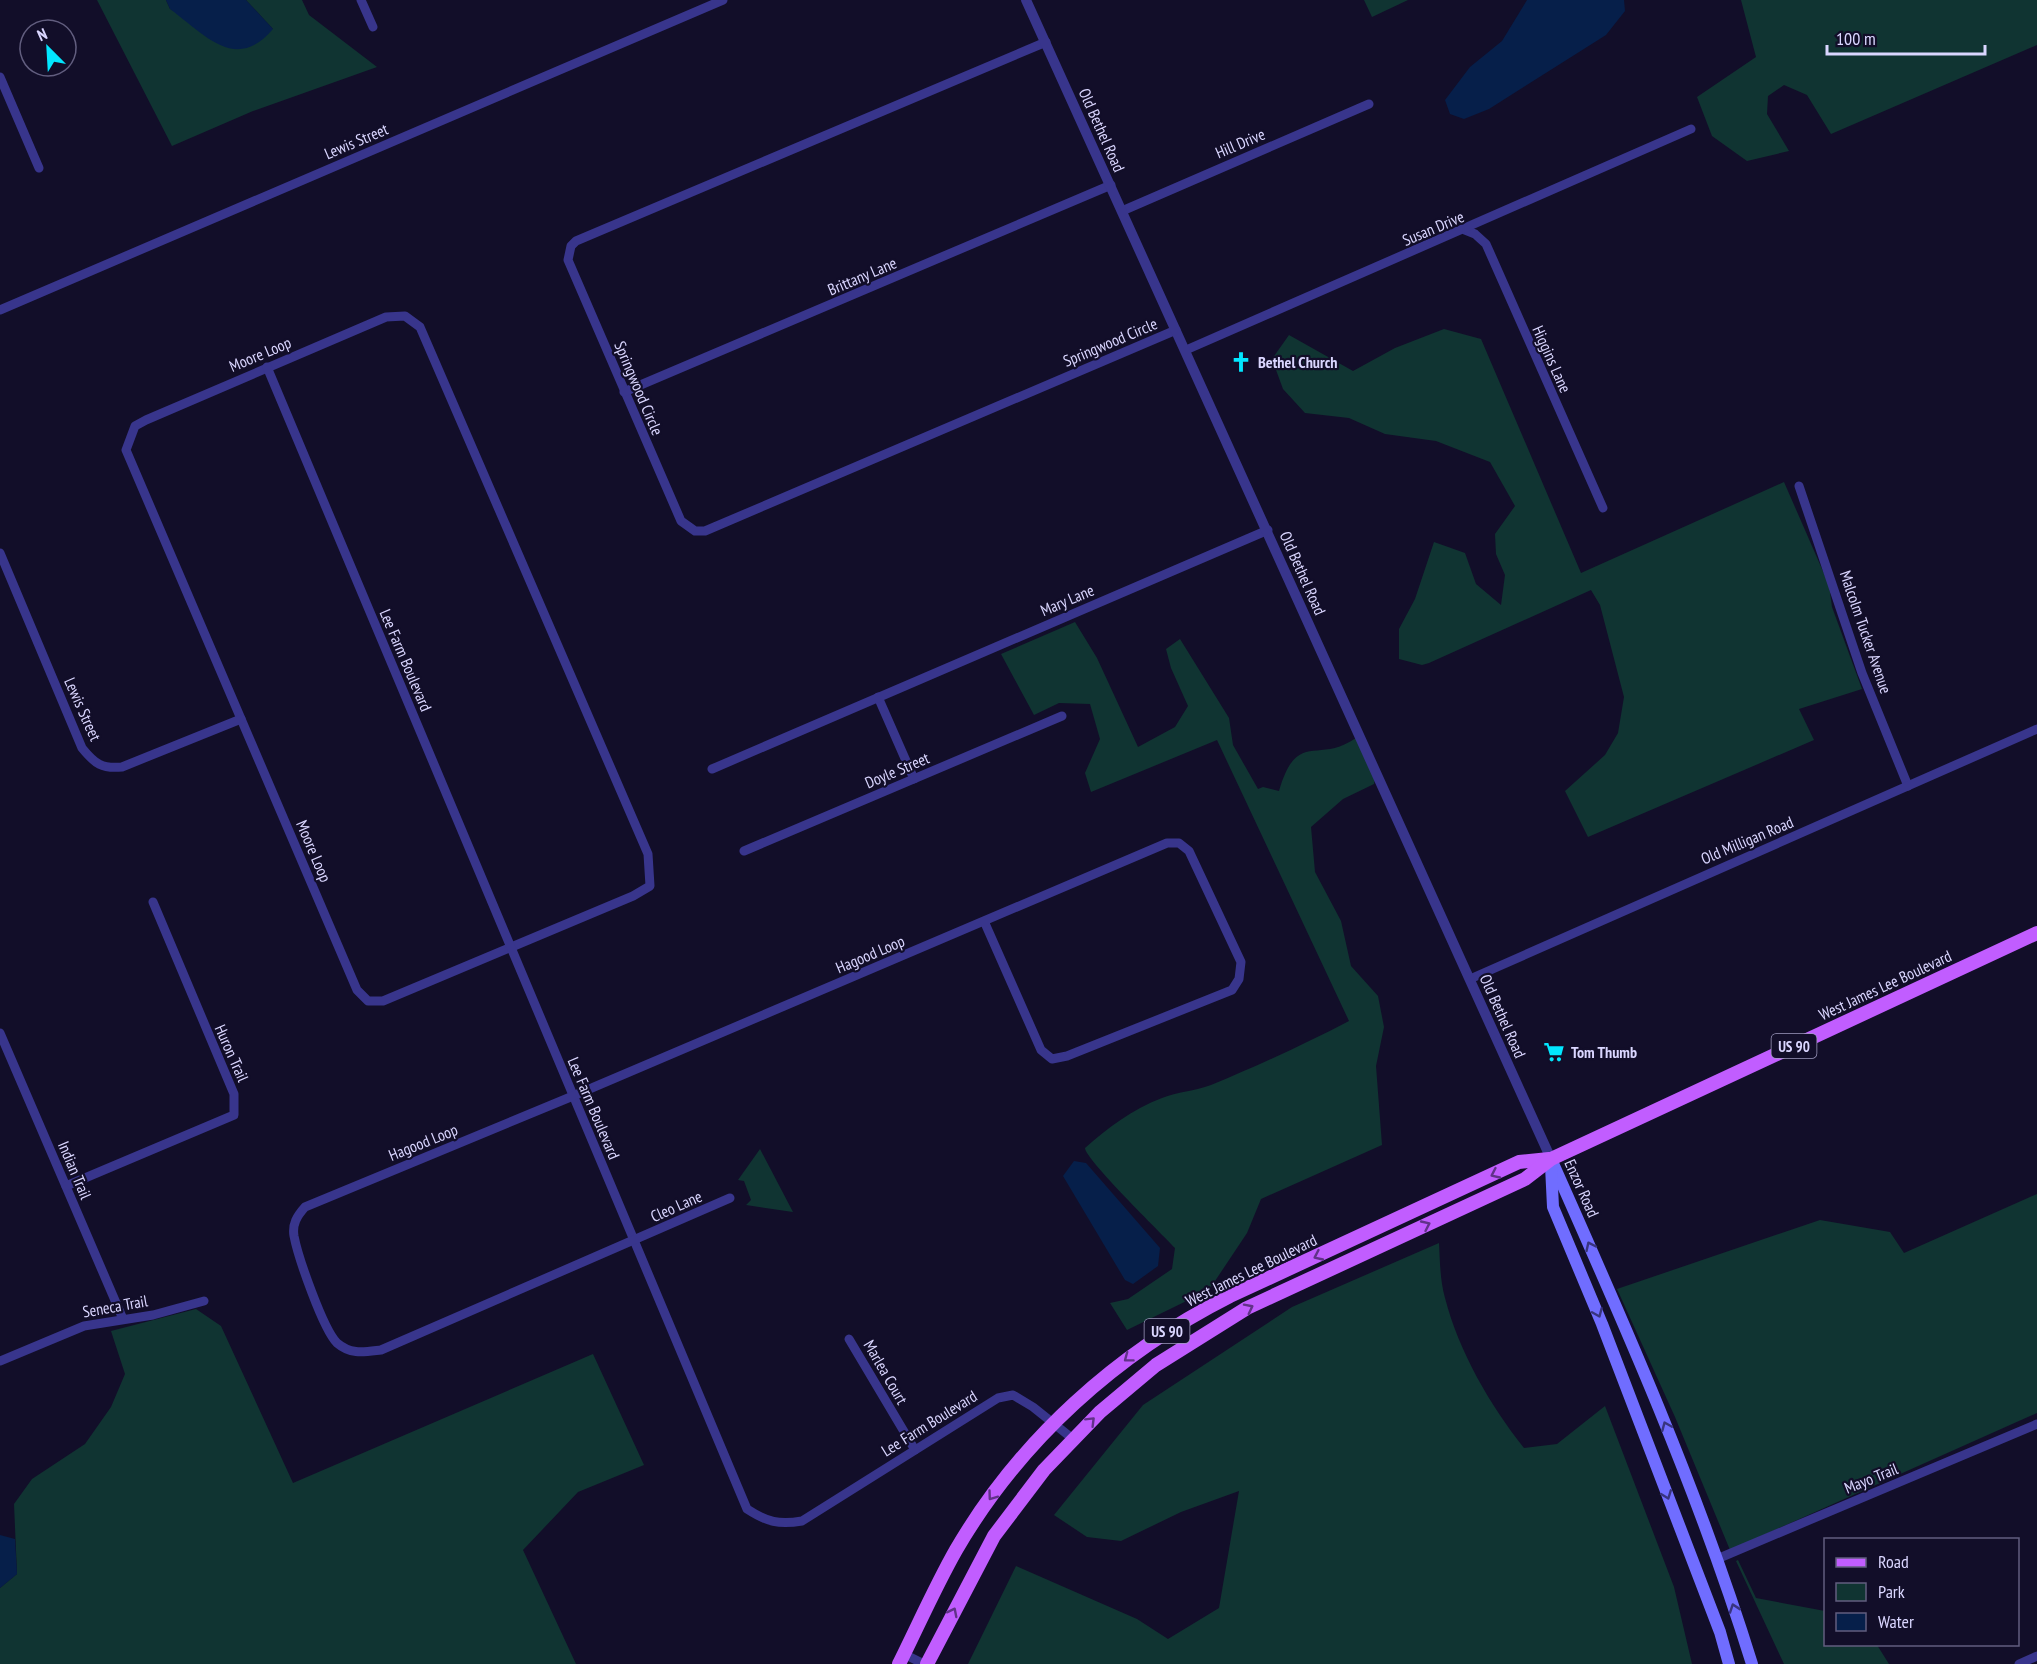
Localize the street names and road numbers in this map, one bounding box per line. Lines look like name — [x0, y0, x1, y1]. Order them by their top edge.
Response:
street label: Old Bethel Road — [1075, 85, 1129, 175]
street label: Lewis Street — [321, 118, 391, 163]
street label: Hill Drive — [1212, 124, 1268, 162]
street label: Susan Drive — [1399, 206, 1467, 250]
street label: Brittany Lane — [824, 253, 900, 299]
street label: Springwood Circle — [1060, 313, 1160, 371]
street label: Higgins Lane — [1528, 322, 1576, 396]
street label: Moore Loop — [226, 332, 294, 376]
street label: Springwood Circle — [610, 338, 668, 438]
street label: Old Bethel Road — [1276, 528, 1330, 618]
street label: Malcolm Tucker Avenue — [1836, 568, 1896, 696]
street label: Mary Lane — [1037, 580, 1097, 620]
street label: Lee Farm Boulevard — [376, 606, 437, 714]
street label: Lewis Street — [60, 674, 106, 744]
street label: Doyle Street — [862, 747, 933, 792]
street label: Old Milligan Road — [1698, 812, 1796, 868]
street label: Moore Loop — [292, 817, 336, 885]
street label: Hagood Loop — [833, 931, 907, 977]
street label: West James Lee Boulevard — [1816, 946, 1954, 1024]
street label: Old Bethel Road — [1476, 971, 1530, 1061]
street label: Huron Trail — [211, 1021, 254, 1085]
road number: US 90 — [1772, 1034, 1816, 1058]
street label: Lee Farm Boulevard — [564, 1054, 625, 1162]
street label: Hagood Loop — [386, 1119, 461, 1165]
street label: Indian Trail — [54, 1138, 96, 1202]
street label: Enzor Road — [1560, 1156, 1604, 1220]
street label: Cleo Lane — [647, 1186, 705, 1226]
street label: West James Lee Boulevard — [1182, 1229, 1320, 1311]
street label: Seneca Trail — [81, 1290, 149, 1322]
road number: US 90 — [1144, 1319, 1190, 1343]
street label: Marlea Court — [860, 1336, 913, 1408]
street label: Lee Farm Boulevard — [877, 1386, 981, 1460]
street label: Mayo Trail — [1841, 1458, 1901, 1498]

